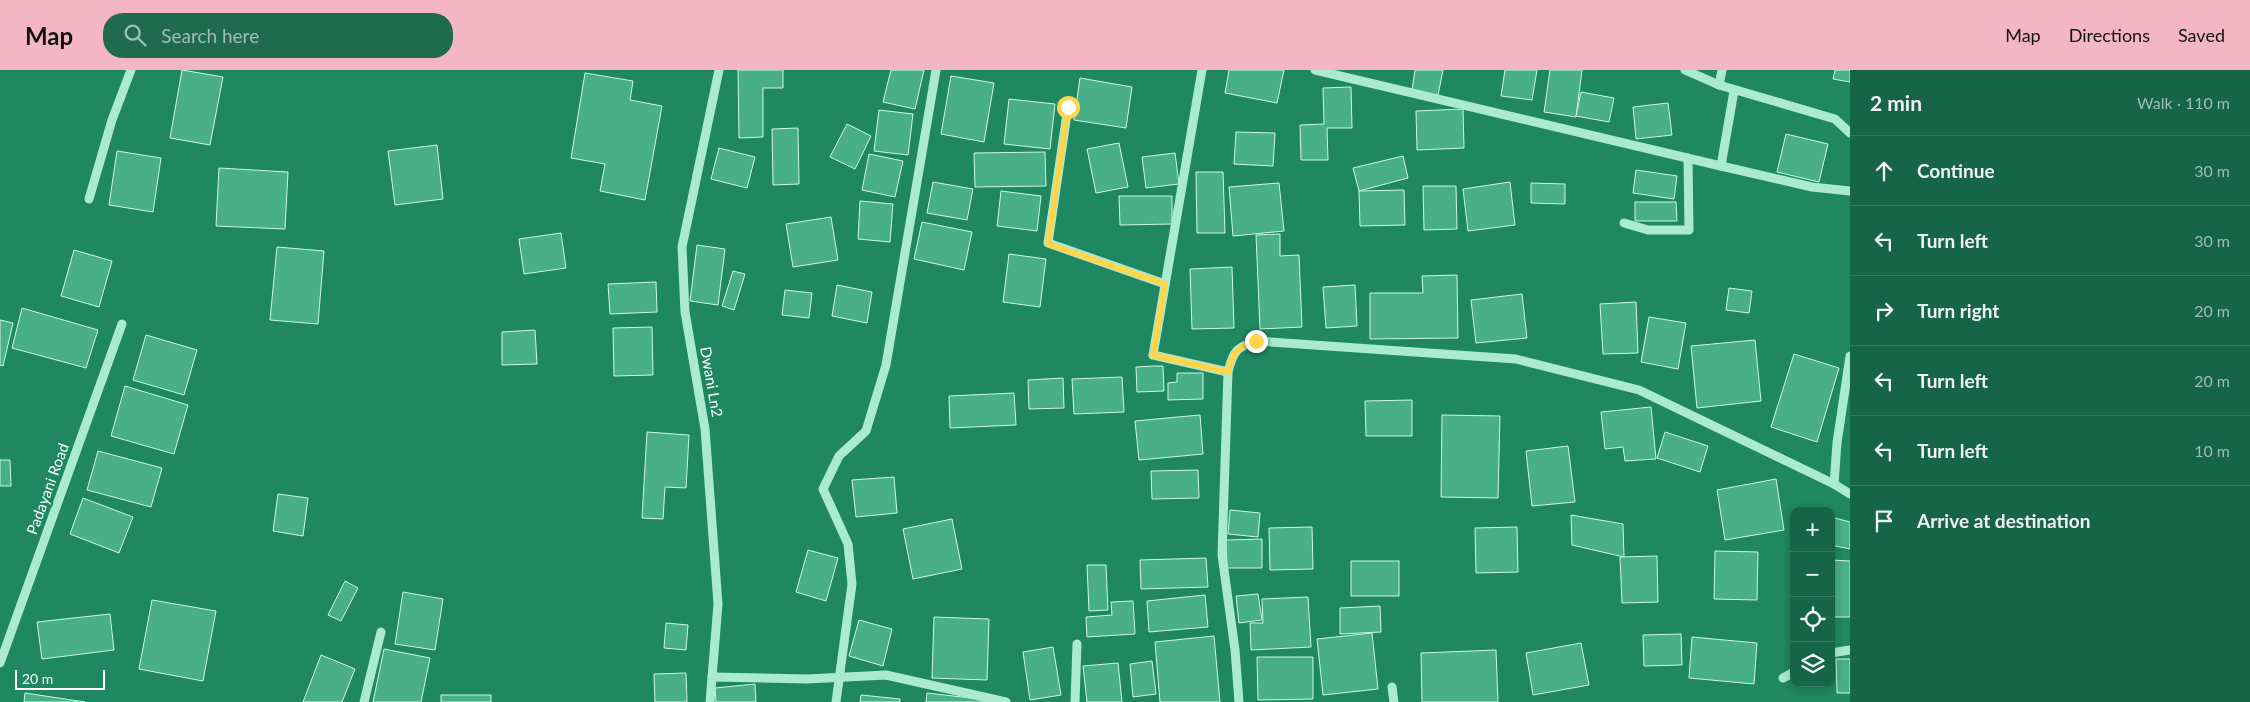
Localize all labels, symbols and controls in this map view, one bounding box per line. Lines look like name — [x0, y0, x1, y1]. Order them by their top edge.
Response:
search box — [103, 13, 453, 58]
text: Map — [25, 21, 73, 50]
icon: search — [121, 21, 149, 49]
text: Search here — [161, 24, 259, 47]
text: Map — [2005, 24, 2041, 46]
text: Directions — [2069, 24, 2150, 46]
text: Saved — [2178, 24, 2225, 46]
text: 2 min — [1870, 90, 1922, 115]
text: Walk · 110 m — [2137, 93, 2230, 112]
route start — [1057, 96, 1080, 119]
icon: ahead — [1870, 157, 1898, 185]
text: Continue — [1917, 159, 1995, 182]
text: 30 m — [2194, 161, 2230, 180]
icon: left — [1870, 227, 1898, 255]
text: Turn left — [1917, 229, 1988, 252]
text: 30 m — [2194, 231, 2230, 250]
icon: right — [1870, 297, 1898, 325]
text: Turn right — [1917, 299, 1999, 322]
text: 20 m — [2194, 301, 2230, 320]
route end — [1245, 330, 1268, 353]
street label: Dwani Ln2 — [697, 345, 727, 418]
icon: left — [1870, 367, 1898, 395]
text: Turn left — [1917, 369, 1988, 392]
text: 20 m — [2194, 371, 2230, 390]
icon: left — [1870, 437, 1898, 465]
text: Turn left — [1917, 439, 1988, 462]
street label: Padayani Road — [22, 440, 72, 537]
text: 10 m — [2194, 441, 2230, 460]
map controls — [1790, 507, 1835, 687]
button: + — [1790, 507, 1835, 552]
icon: arrive — [1870, 507, 1898, 535]
text: Arrive at destination — [1917, 509, 2090, 532]
button: − — [1790, 552, 1835, 597]
button: locate — [1790, 597, 1835, 642]
button: layers — [1790, 642, 1835, 687]
scale bar — [15, 667, 105, 690]
text: 20 m — [22, 670, 53, 687]

